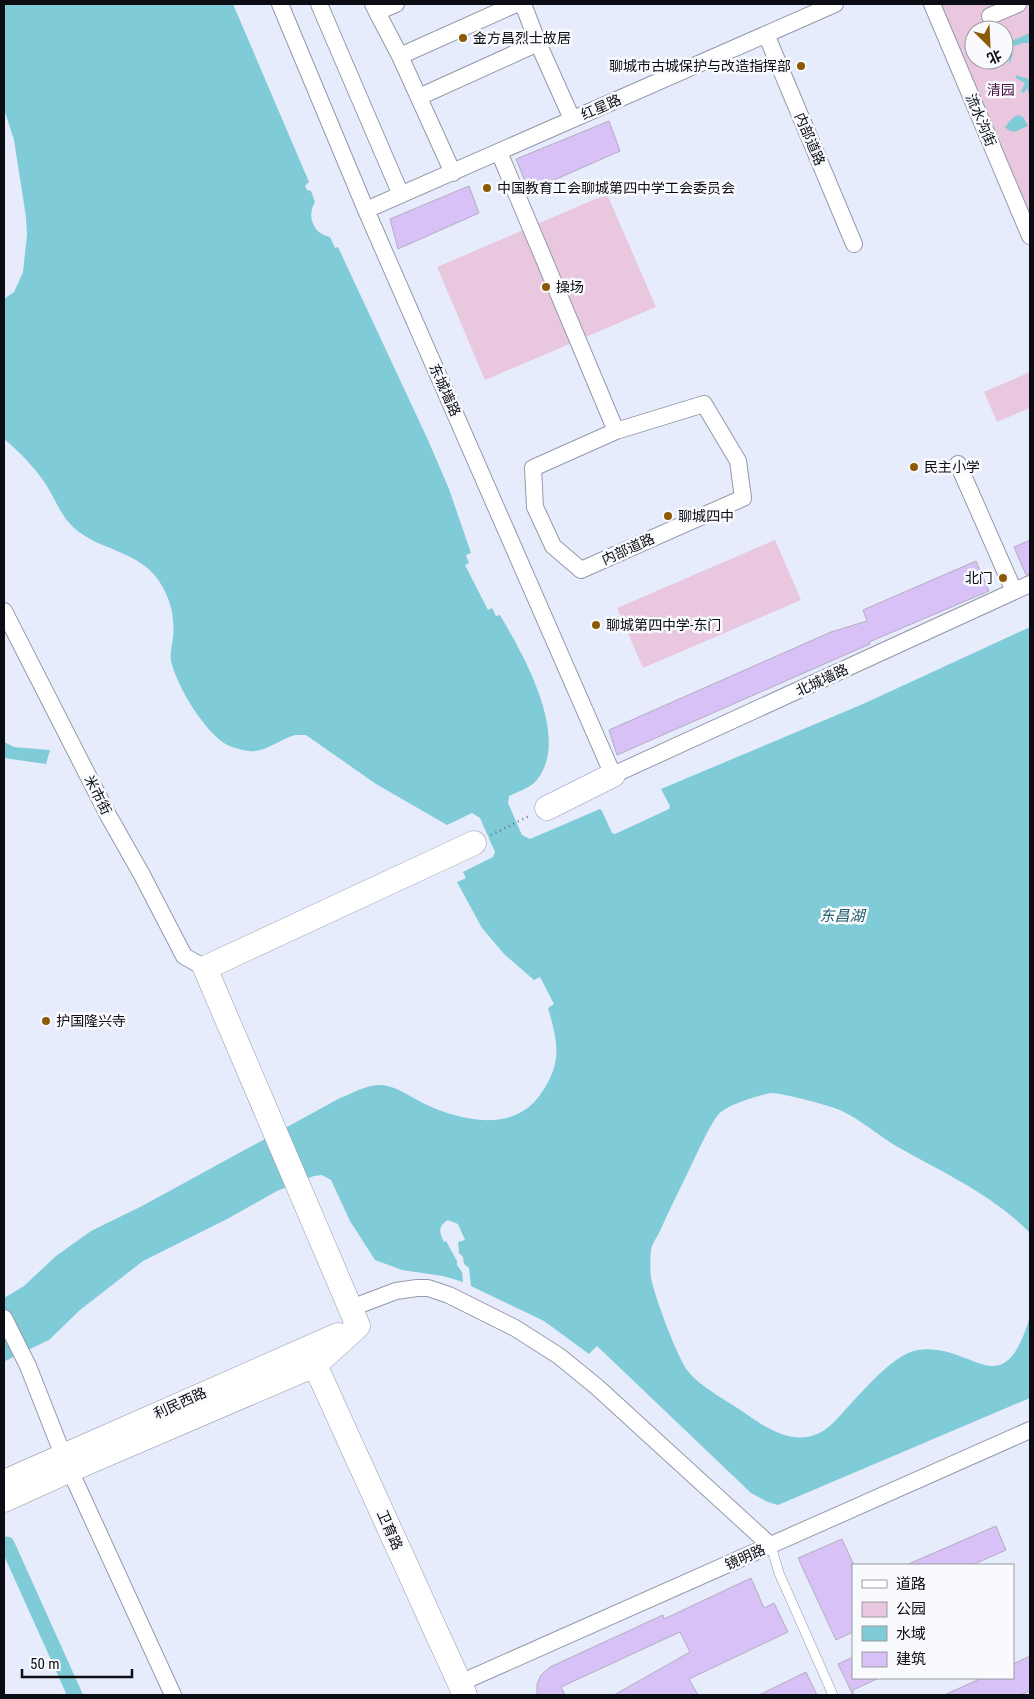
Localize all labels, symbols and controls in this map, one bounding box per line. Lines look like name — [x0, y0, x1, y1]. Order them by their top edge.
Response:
north arrow — [964, 20, 1014, 70]
place label: 金方昌烈士故居 — [473, 30, 571, 46]
marker: 金方昌烈士故居 — [457, 32, 469, 44]
text: 北 — [985, 47, 1004, 67]
place label: 聊城市古城保护与改造指挥部 — [609, 58, 791, 74]
marker: 聊城市古城保护与改造指挥部 — [795, 60, 807, 72]
park label: 清园 — [987, 82, 1015, 98]
street label: 红星路 — [579, 91, 623, 123]
street label: 流水沟街 — [963, 91, 999, 149]
street label: 内部道路 — [792, 110, 828, 168]
place label: 中国教育工会聊城第四中学工会委员会 — [497, 180, 735, 196]
marker: 中国教育工会聊城第四中学工会委员会 — [481, 182, 493, 194]
place label: 操场 — [556, 279, 584, 295]
marker: 操场 — [540, 281, 552, 293]
street label: 东城墙路 — [426, 361, 464, 419]
place label: 民主小学 — [924, 459, 980, 475]
marker: 民主小学 — [908, 461, 920, 473]
place label: 聊城四中 — [678, 508, 734, 524]
marker: 聊城四中 — [662, 510, 674, 522]
street label: 内部道路 — [599, 530, 657, 568]
place label: 北门 — [965, 570, 993, 586]
marker: 北门 — [997, 572, 1009, 584]
place label: 聊城第四中学-东门 — [606, 617, 721, 633]
marker: 聊城第四中学-东门 — [590, 619, 602, 631]
street label: 北城墙路 — [793, 661, 851, 699]
street label: 米市街 — [81, 773, 115, 817]
water label: 东昌湖 — [819, 907, 866, 925]
place label: 护国隆兴寺 — [56, 1013, 126, 1029]
marker: 护国隆兴寺 — [40, 1015, 52, 1027]
street label: 利民西路 — [151, 1384, 209, 1422]
street label: 卫育路 — [374, 1508, 406, 1552]
street label: 镜明路 — [723, 1541, 767, 1573]
legend — [852, 1564, 1014, 1679]
text: 道路 — [896, 1575, 926, 1593]
text: 公园 — [896, 1600, 926, 1618]
text: 水域 — [896, 1625, 926, 1643]
scale bar — [22, 1646, 132, 1678]
text: 建筑 — [896, 1650, 926, 1668]
text: 50 m — [30, 1655, 60, 1673]

